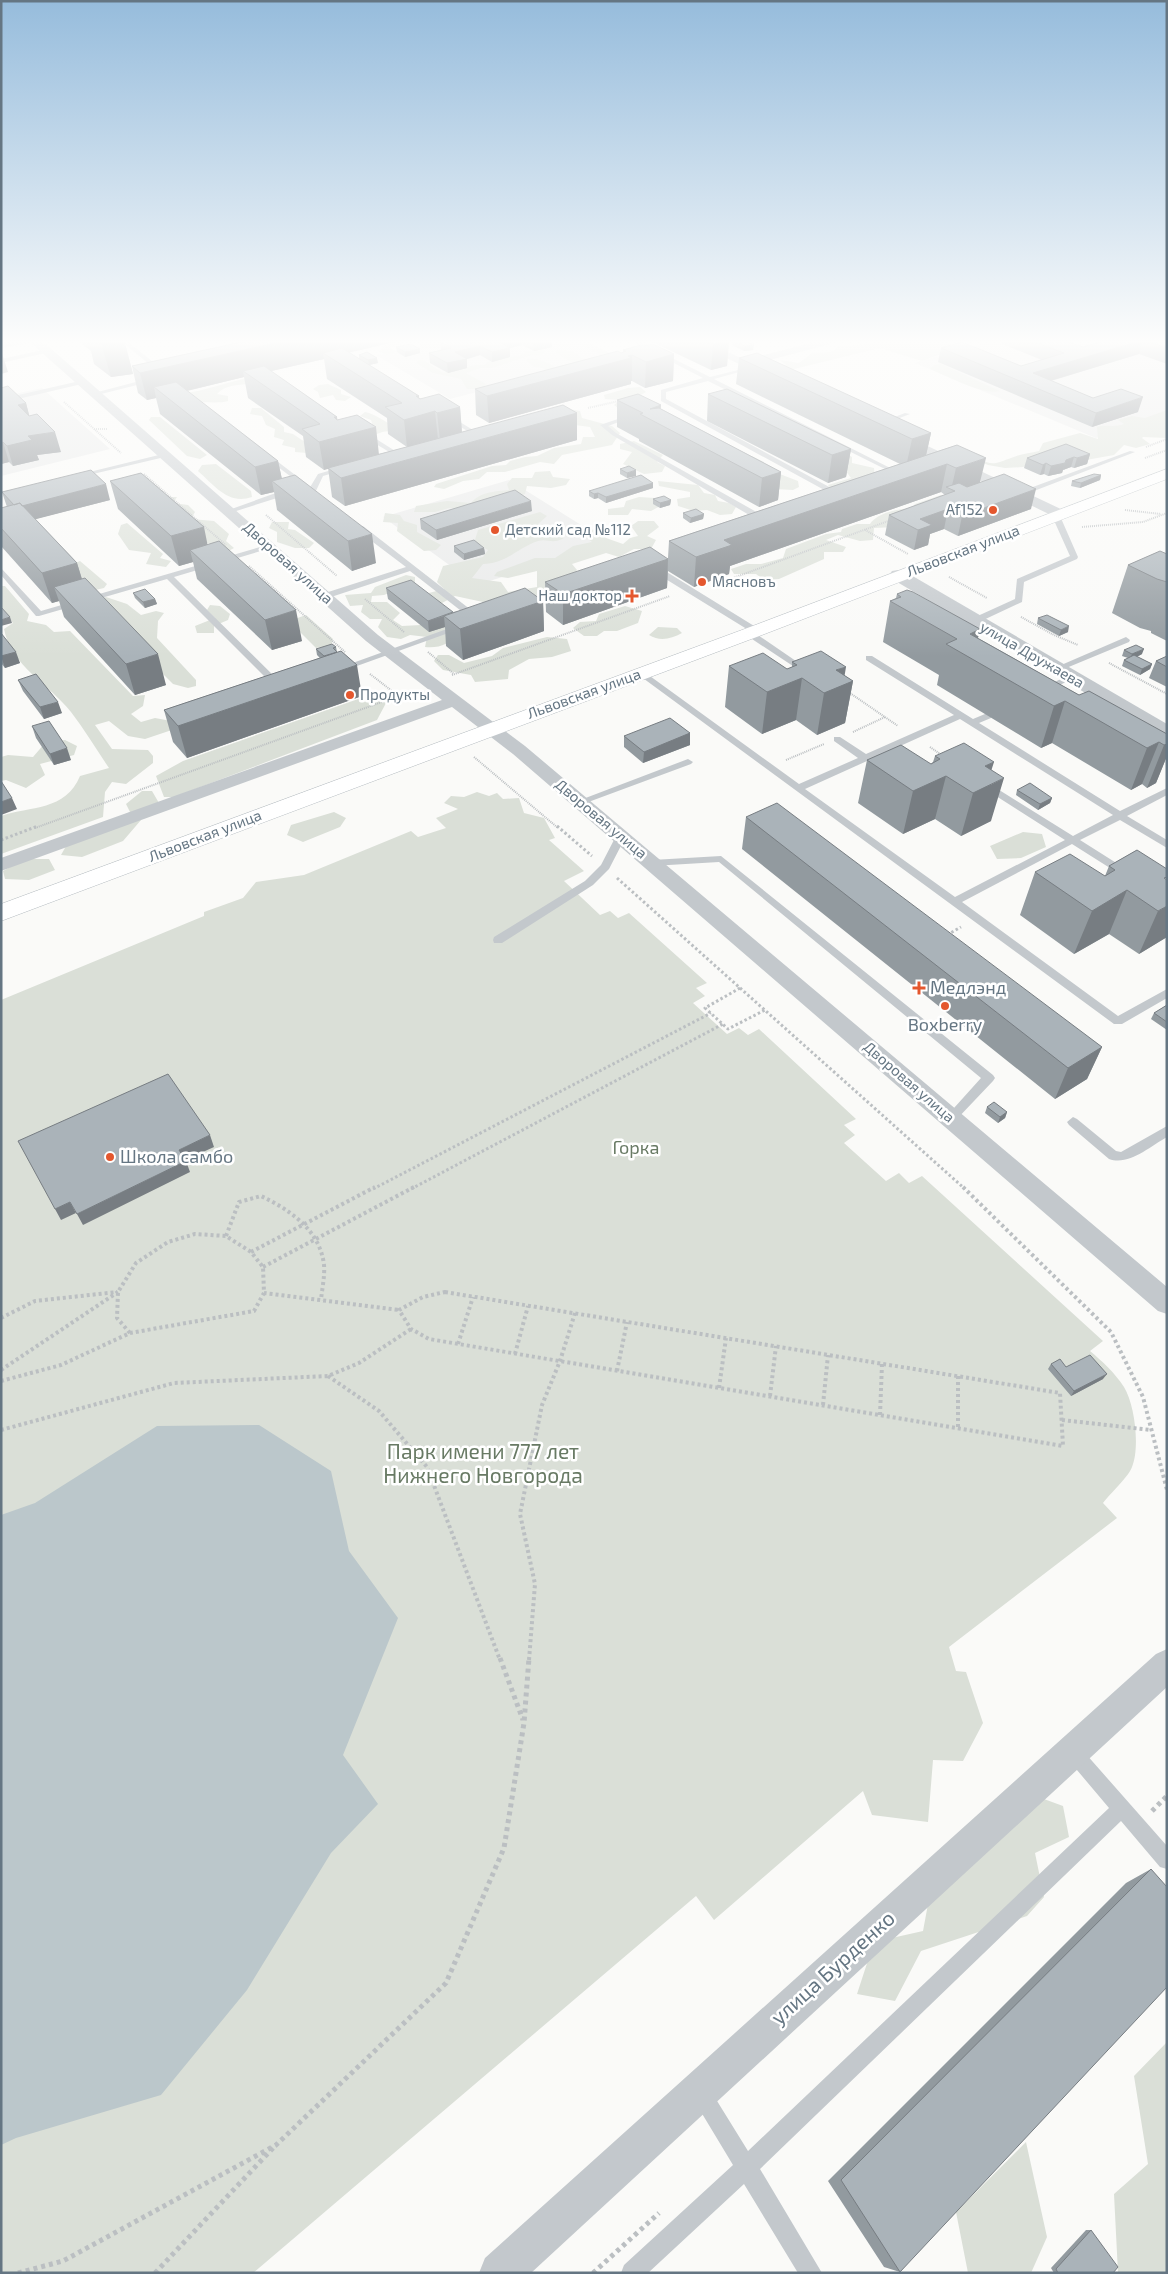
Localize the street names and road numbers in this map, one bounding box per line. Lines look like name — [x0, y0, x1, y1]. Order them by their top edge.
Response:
street label: Дворовая улица — [239, 517, 337, 608]
street label: Львовская улица — [904, 520, 1022, 581]
street label: улица Дружаева — [977, 617, 1088, 692]
street label: Львовская улица — [524, 664, 643, 723]
street label: Дворовая улица — [551, 775, 651, 863]
street label: Львовская улица — [146, 805, 264, 866]
street label: Дворовая улица — [860, 1037, 959, 1126]
street label: улица Бурденко — [765, 1905, 900, 2030]

